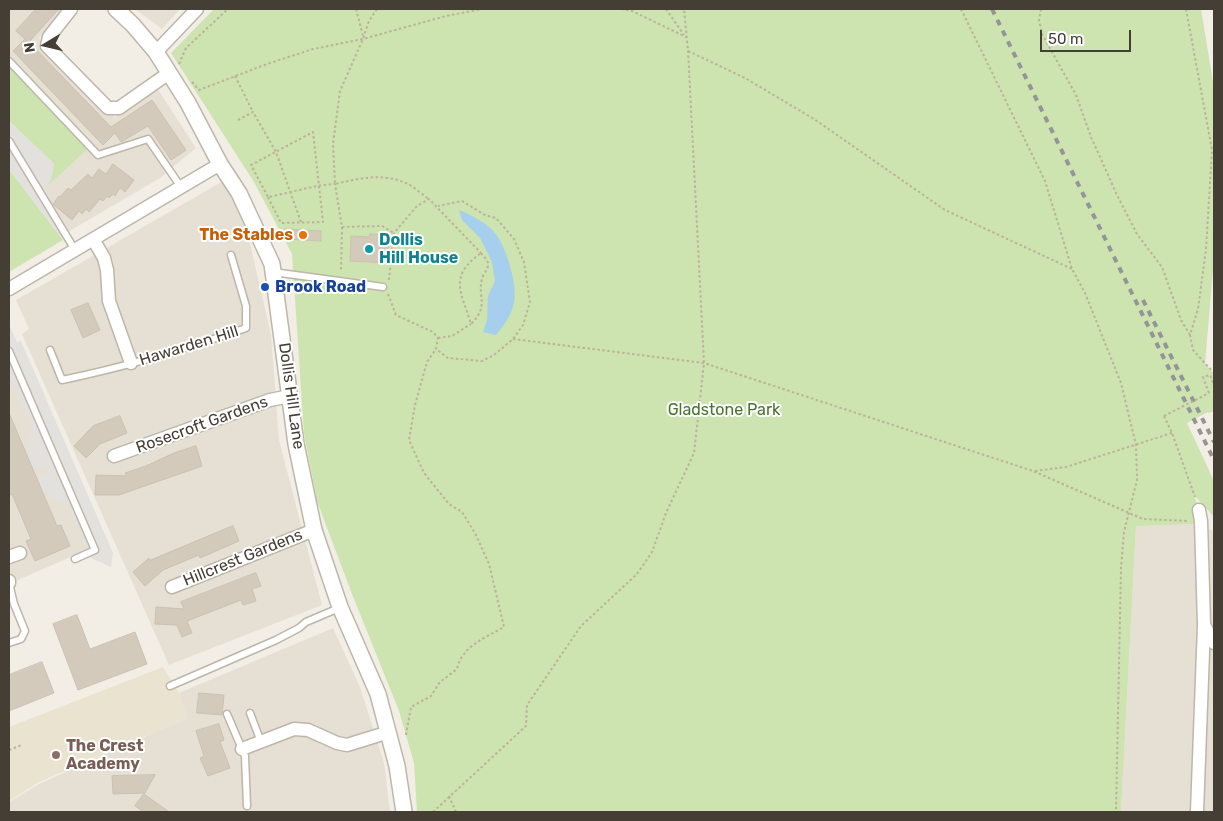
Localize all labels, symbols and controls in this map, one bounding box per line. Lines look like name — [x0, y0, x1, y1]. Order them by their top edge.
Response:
north arrow — [20, 20, 70, 70]
scale bar — [1043, 20, 1134, 52]
text: 50 m — [1048, 30, 1083, 48]
text: N — [21, 41, 39, 54]
place label: The Stables — [199, 225, 293, 245]
marker: The Stables — [297, 229, 309, 241]
place label: Dollis Hill House — [379, 230, 458, 268]
marker: Dollis Hill House — [363, 243, 375, 255]
place label: Brook Road — [275, 277, 366, 297]
marker: Brook Road — [259, 281, 271, 293]
street label: Hawarden Hill — [137, 322, 241, 370]
street label: Dollis Hill Lane — [274, 341, 308, 451]
street label: Rosecroft Gardens — [133, 392, 271, 458]
park label: Gladstone Park — [668, 400, 780, 420]
street label: Hillcrest Gardens — [180, 525, 306, 591]
place label: The Crest Academy — [66, 736, 143, 774]
marker: The Crest Academy — [50, 749, 62, 761]

